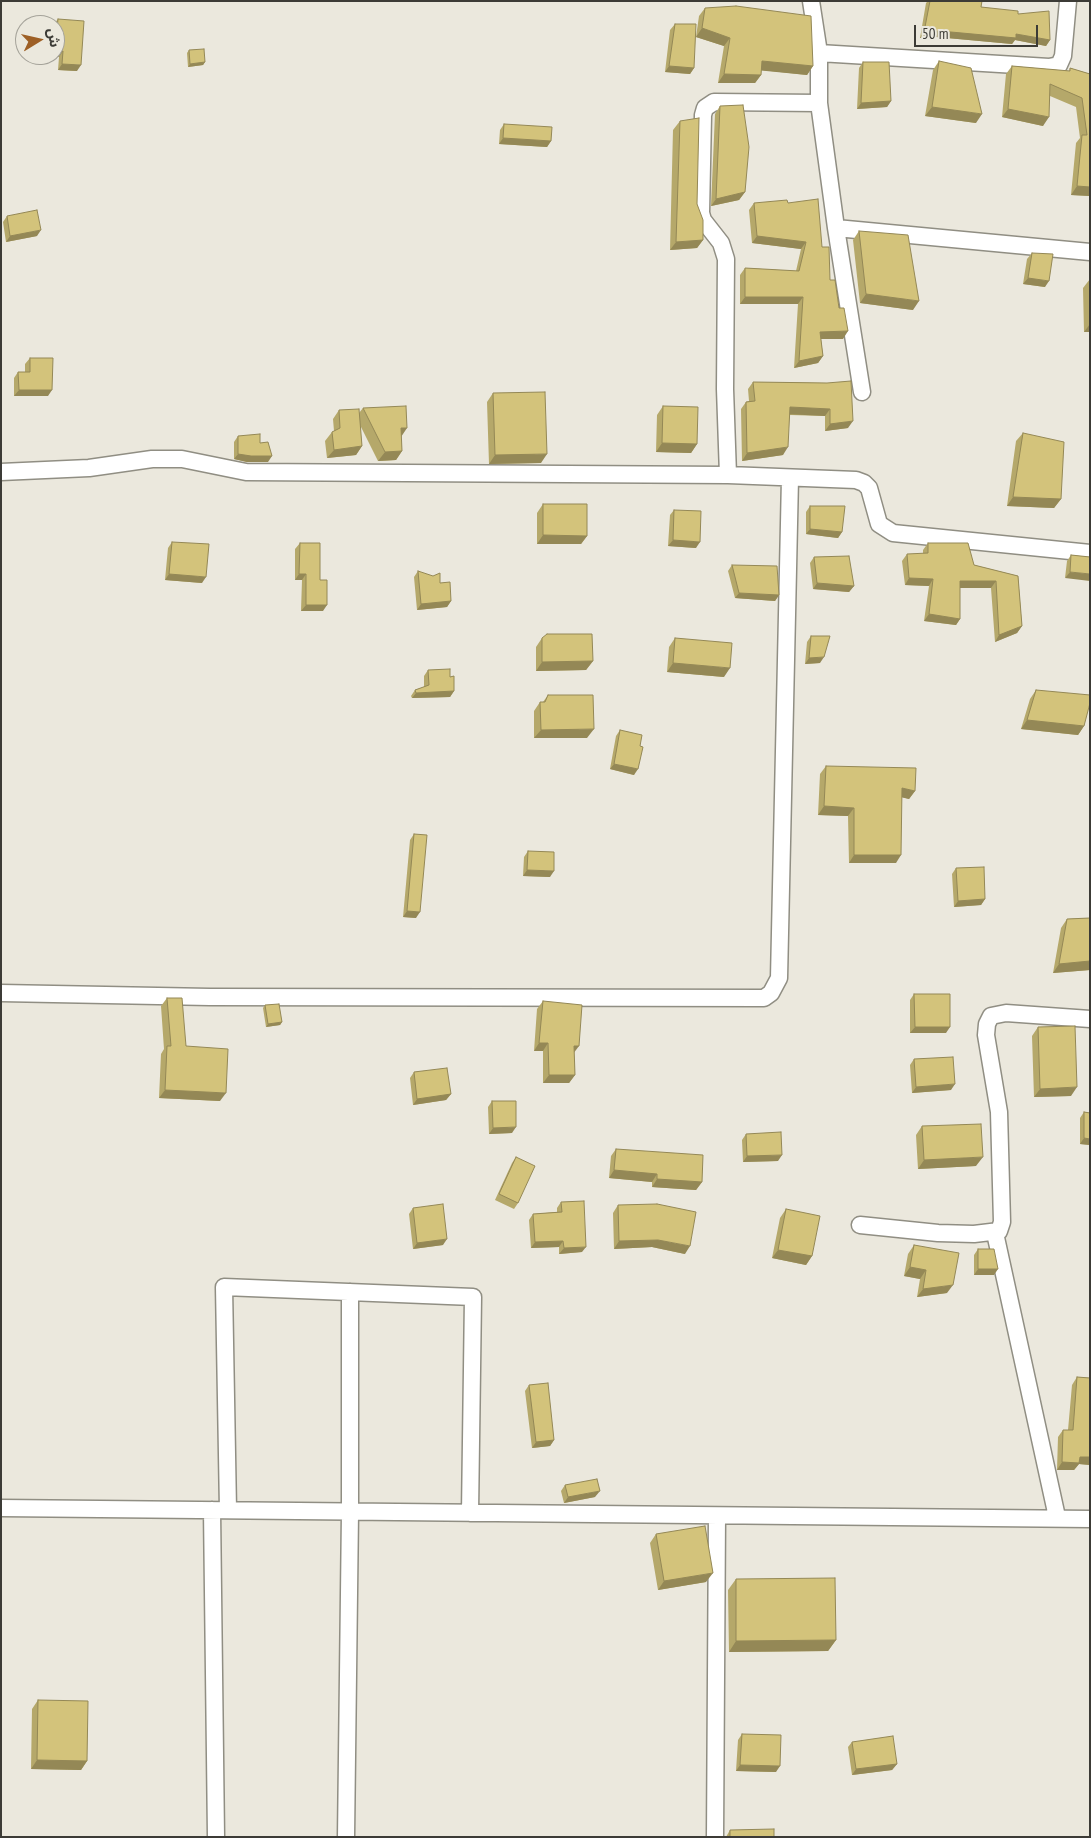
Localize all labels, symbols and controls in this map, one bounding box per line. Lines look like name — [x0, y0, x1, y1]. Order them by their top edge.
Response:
north arrow — [15, 15, 65, 65]
scale bar — [916, 15, 1040, 47]
text: 50 m — [922, 24, 948, 43]
text: ش — [43, 27, 64, 49]

